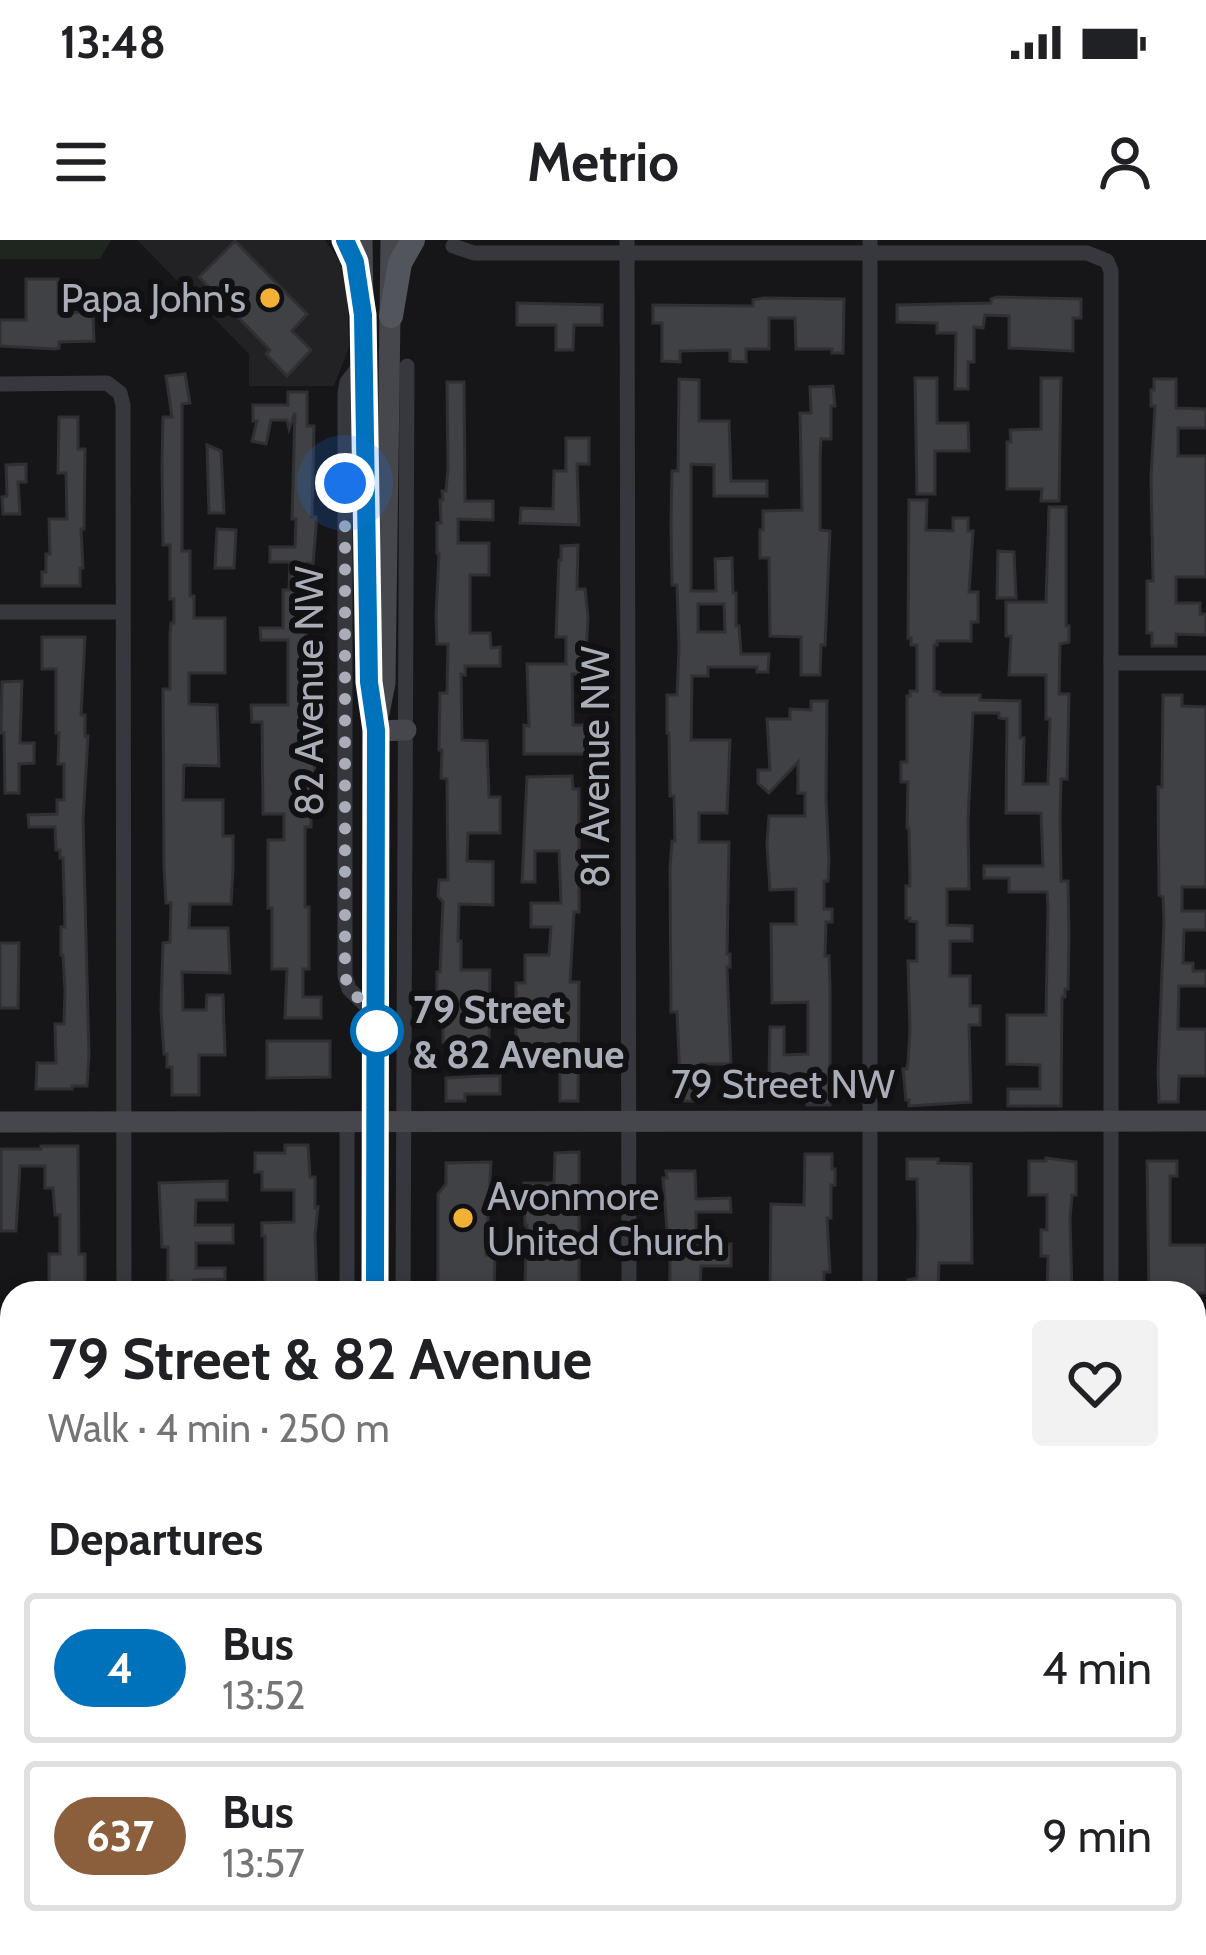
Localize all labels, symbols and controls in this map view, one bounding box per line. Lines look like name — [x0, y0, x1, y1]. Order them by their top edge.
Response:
text: 13:48 — [60, 15, 166, 69]
icon: menu — [48, 129, 114, 195]
text: Metrio — [527, 129, 679, 195]
icon: person — [1092, 129, 1158, 195]
place label: Papa John's — [61, 274, 246, 322]
marker: Papa John's — [257, 285, 283, 311]
your location — [315, 453, 375, 513]
street label: 82 Avenue NW — [285, 566, 333, 816]
street label: 81 Avenue NW — [571, 646, 619, 888]
place label: 79 Street & 82 Avenue — [413, 985, 624, 1078]
marker: 79 Street & 82 Avenue — [352, 1006, 402, 1056]
street label: 79 Street NW — [671, 1060, 895, 1108]
place label: Avonmore United Church — [487, 1172, 724, 1265]
marker: Avonmore United Church — [450, 1205, 476, 1231]
button: heart — [1032, 1320, 1158, 1446]
text: 79 Street & 82 Avenue — [48, 1324, 592, 1393]
text: Walk · 4 min · 250 m — [48, 1404, 390, 1452]
text: Departures — [48, 1512, 263, 1566]
text: Bus — [222, 1617, 294, 1671]
text: 4 min — [1042, 1641, 1152, 1695]
text: 4 — [107, 1642, 133, 1694]
text: 13:52 — [222, 1671, 305, 1719]
text: Bus — [222, 1785, 294, 1839]
text: 9 min — [1042, 1809, 1152, 1863]
text: 637 — [86, 1810, 154, 1862]
text: 13:57 — [222, 1839, 305, 1887]

